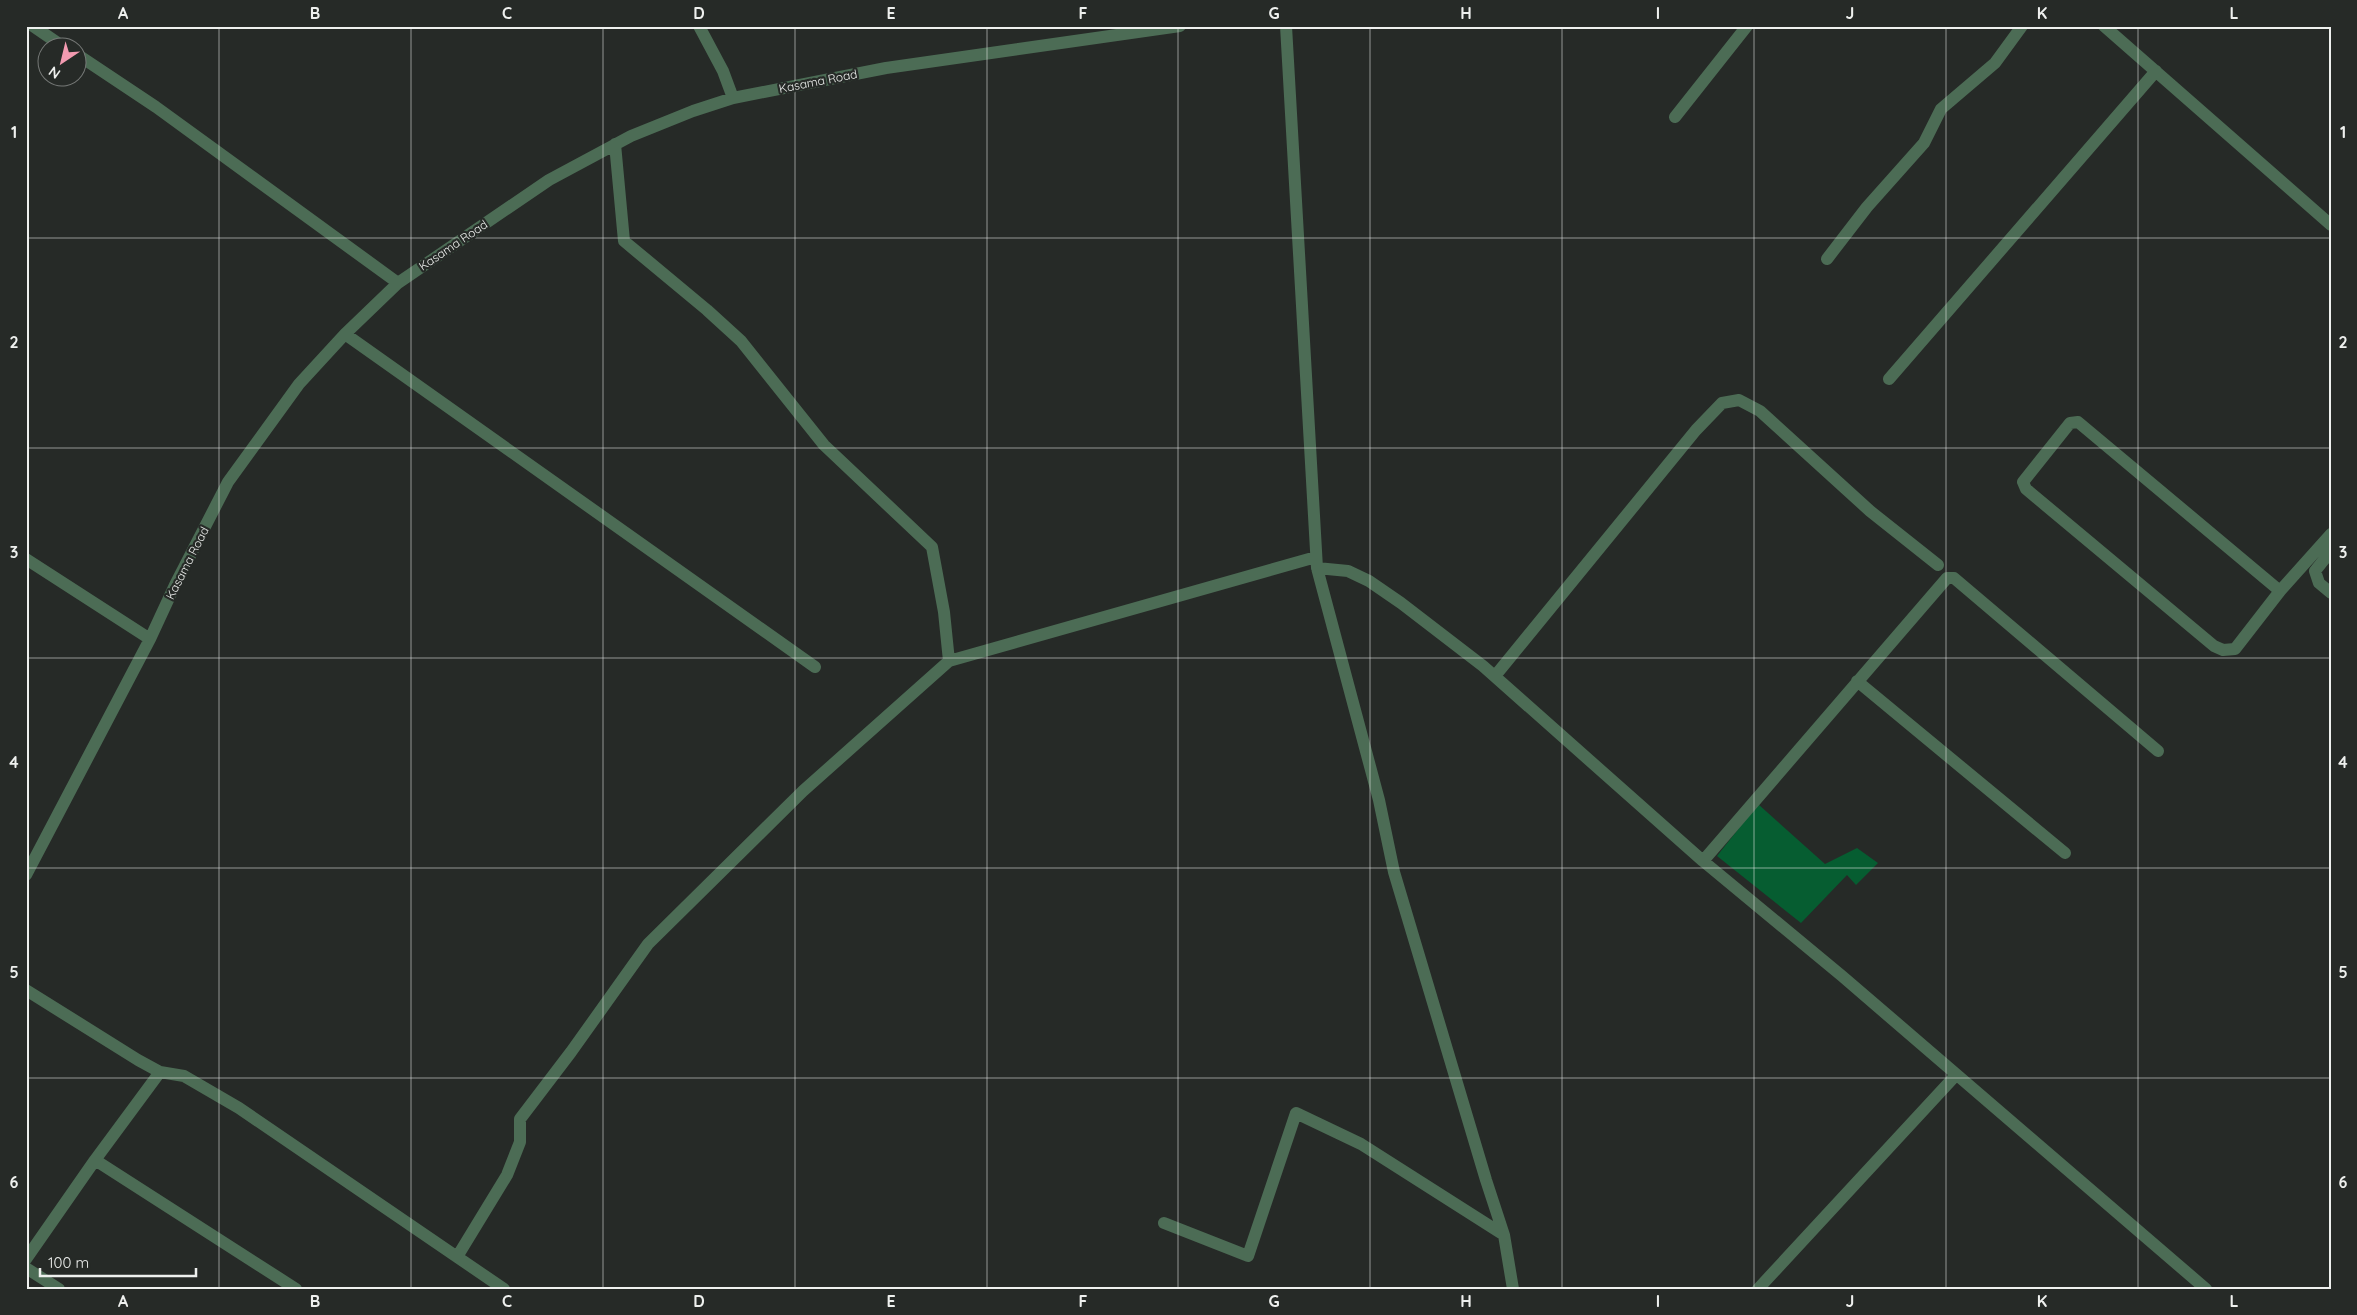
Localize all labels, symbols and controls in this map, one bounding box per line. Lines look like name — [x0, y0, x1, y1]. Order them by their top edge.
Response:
text: A — [118, 3, 129, 23]
text: B — [310, 3, 320, 23]
text: C — [502, 3, 512, 23]
text: D — [693, 3, 705, 23]
text: E — [886, 3, 896, 23]
text: F — [1079, 3, 1088, 23]
text: G — [1268, 3, 1280, 23]
text: H — [1460, 3, 1472, 23]
text: I — [1656, 3, 1660, 23]
text: J — [1846, 3, 1854, 23]
text: K — [2037, 3, 2047, 23]
text: L — [2230, 3, 2239, 23]
north arrow — [38, 38, 88, 88]
text: N — [45, 62, 64, 83]
street label: Kasama Road — [777, 66, 859, 96]
text: 1 — [11, 122, 17, 142]
text: 1 — [2340, 122, 2346, 142]
street label: Kasama Road — [416, 217, 490, 273]
text: 2 — [9, 332, 19, 352]
text: 2 — [2338, 332, 2348, 352]
street label: Kasama Road — [162, 524, 212, 602]
text: 3 — [10, 542, 18, 562]
text: 3 — [2339, 542, 2347, 562]
text: 4 — [9, 752, 19, 772]
text: 4 — [2338, 752, 2348, 772]
text: 5 — [9, 962, 19, 982]
text: 5 — [2338, 962, 2348, 982]
text: 6 — [10, 1172, 19, 1192]
text: 6 — [2339, 1172, 2348, 1192]
scale bar — [40, 1245, 196, 1277]
text: 100 m — [48, 1253, 89, 1272]
text: A — [118, 1291, 129, 1311]
text: B — [310, 1291, 320, 1311]
text: C — [502, 1291, 512, 1311]
text: D — [693, 1291, 705, 1311]
text: E — [886, 1291, 896, 1311]
text: F — [1079, 1291, 1088, 1311]
text: G — [1268, 1291, 1280, 1311]
text: H — [1460, 1291, 1472, 1311]
text: I — [1656, 1291, 1660, 1311]
text: J — [1846, 1291, 1854, 1311]
text: K — [2037, 1291, 2047, 1311]
text: L — [2230, 1291, 2239, 1311]

